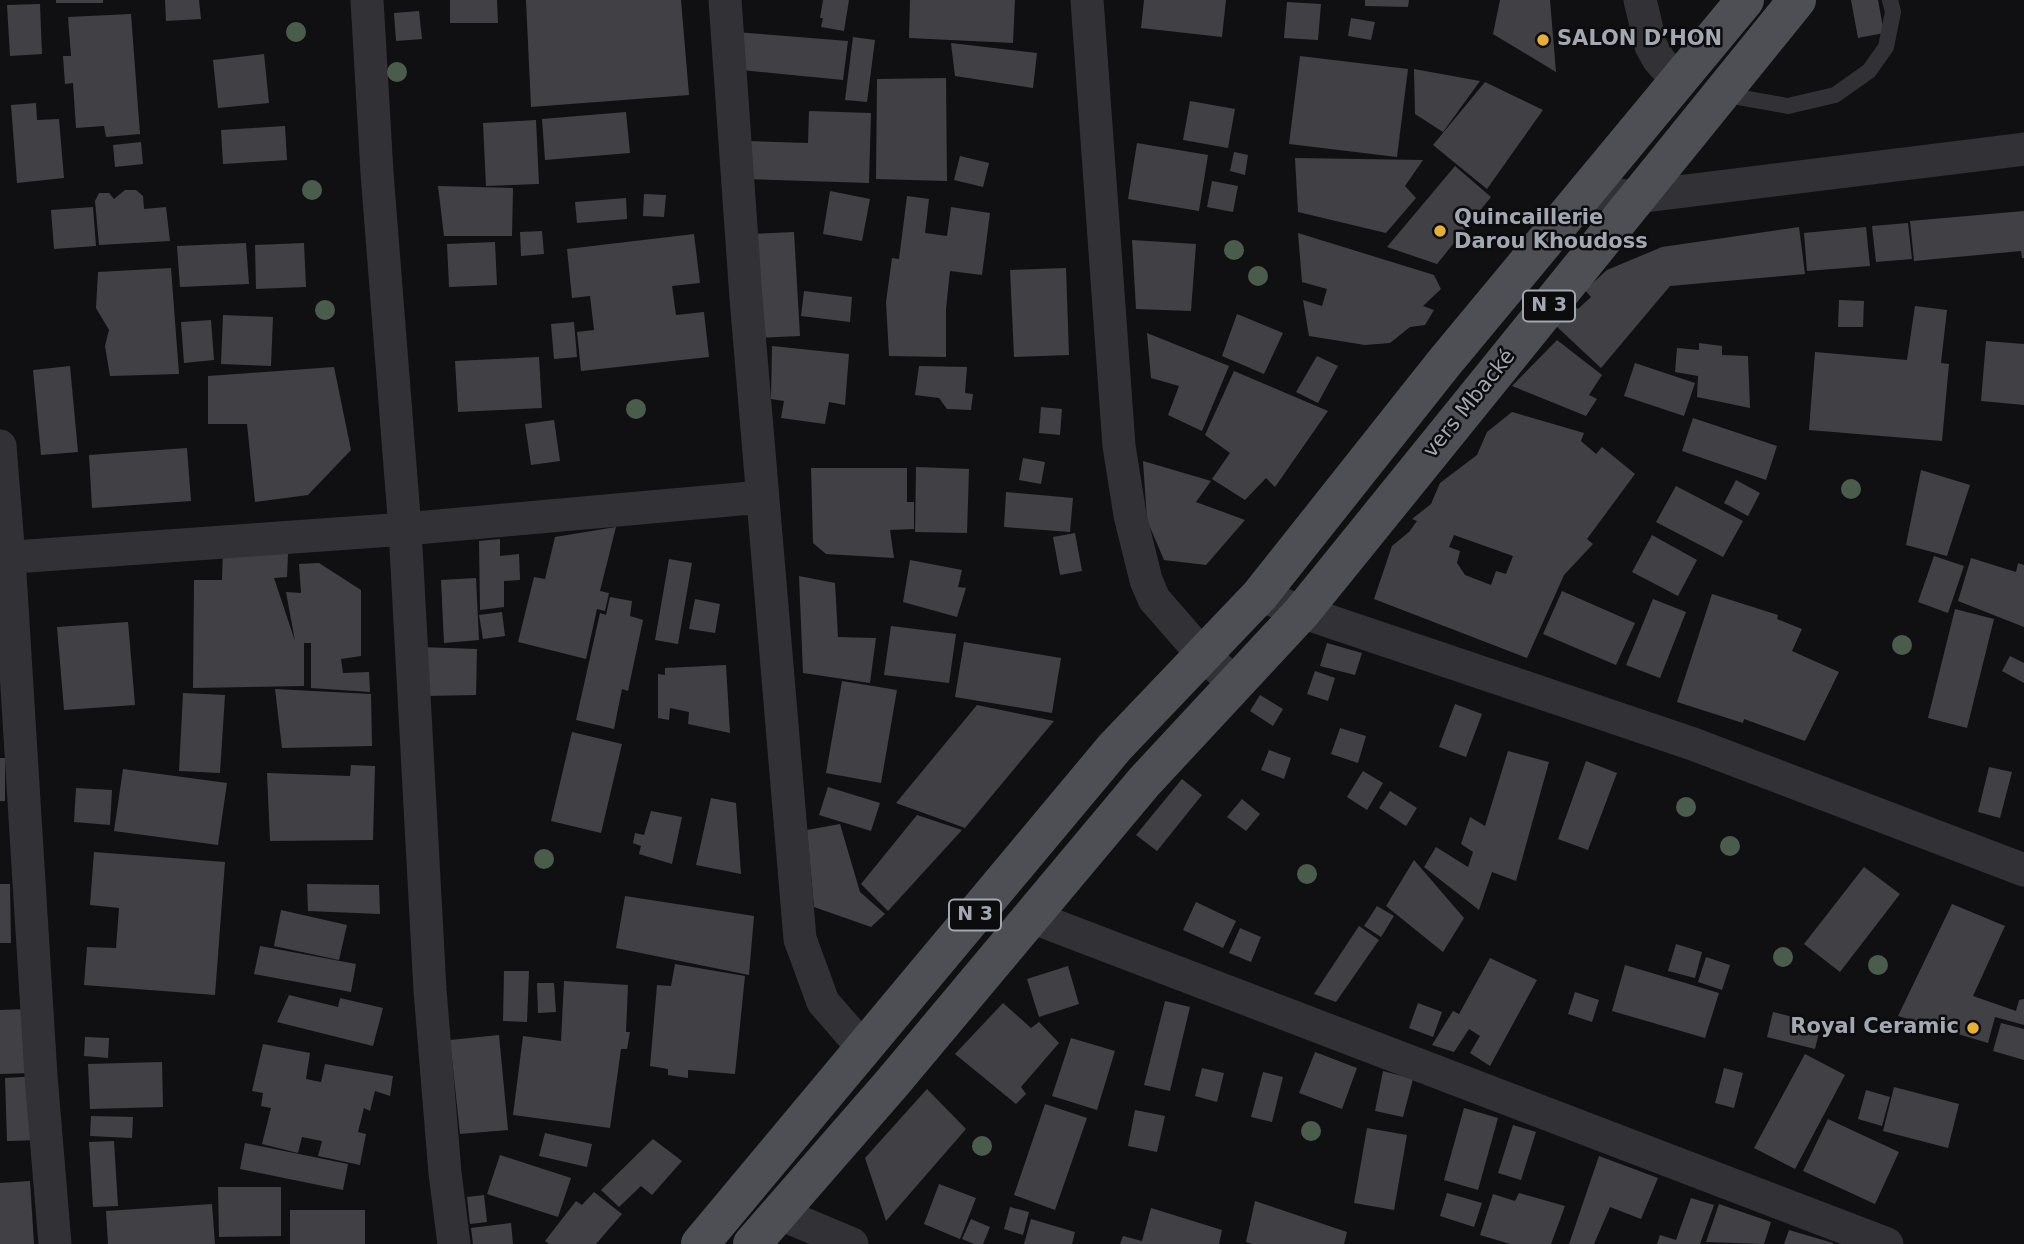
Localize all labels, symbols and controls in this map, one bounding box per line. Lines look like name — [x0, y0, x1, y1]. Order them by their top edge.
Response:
place label: SALON D’HON — [1557, 27, 1722, 53]
marker: SALON D’HON — [1535, 32, 1551, 48]
place label: Quincaillerie Darou Khoudoss — [1454, 206, 1648, 256]
marker: Quincaillerie Darou Khoudoss — [1432, 223, 1448, 239]
road number: N 3 — [1523, 290, 1575, 322]
street label: vers Mbacké — [1419, 345, 1521, 463]
road number: N 3 — [949, 900, 1001, 931]
place label: Royal Ceramic — [1790, 1015, 1959, 1041]
marker: Royal Ceramic — [1965, 1020, 1981, 1036]

